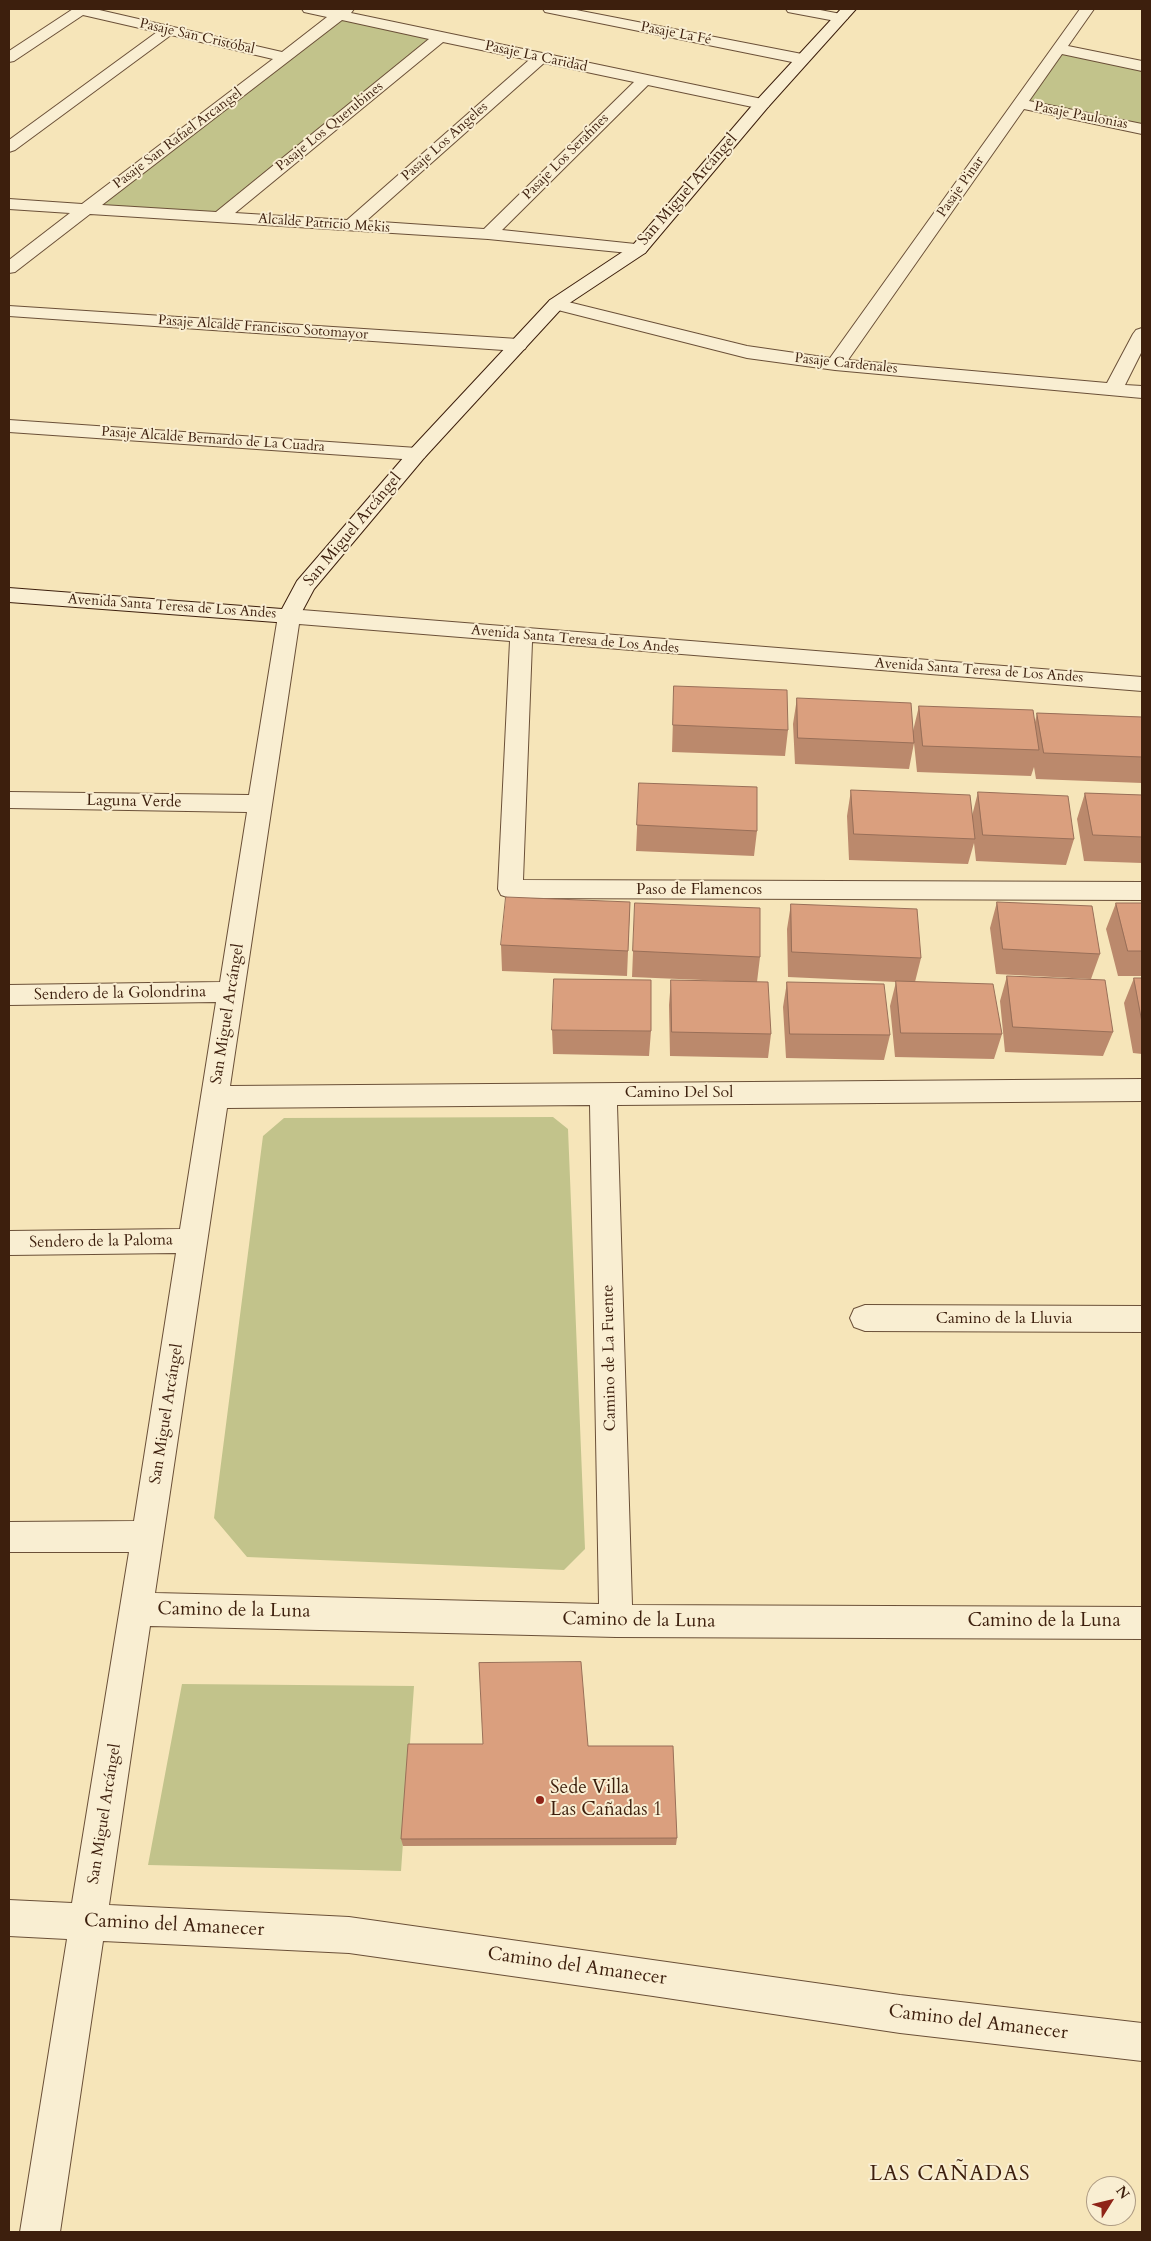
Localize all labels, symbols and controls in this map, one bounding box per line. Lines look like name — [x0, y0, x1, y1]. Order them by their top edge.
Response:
street label: Pasaje San Cristóbal — [138, 16, 256, 58]
street label: Pasaje La Fé — [639, 19, 713, 49]
street label: Pasaje La Caridad — [483, 38, 589, 76]
street label: Pasaje Los Querubines — [273, 79, 387, 175]
street label: Pasaje San Rafael Arcangel — [110, 85, 246, 193]
street label: Pasaje Los Angeles — [398, 99, 492, 185]
street label: Pasaje Paulonias — [1033, 99, 1129, 133]
street label: Pasaje Los Serafines — [519, 110, 613, 204]
street label: San Miguel Arcángel — [634, 130, 742, 250]
street label: Pasaje Pinar — [934, 153, 988, 221]
street label: Alcalde Patricio Mekis — [257, 211, 391, 237]
street label: Pasaje Alcalde Francisco Sotomayor — [157, 312, 369, 344]
street label: Pasaje Cardenales — [794, 350, 898, 378]
street label: Pasaje Alcalde Bernardo de La Cuadra — [101, 424, 325, 456]
street label: San Miguel Arcángel — [300, 469, 406, 591]
street label: Avenida Santa Teresa de Los Andes — [67, 591, 277, 623]
street label: Avenida Santa Teresa de Los Andes — [470, 623, 680, 657]
street label: Avenida Santa Teresa de Los Andes — [874, 655, 1084, 687]
street label: Laguna Verde — [86, 792, 182, 812]
street label: Paso de Flamencos — [636, 880, 762, 900]
street label: San Miguel Arcángel — [207, 942, 249, 1086]
street label: Sendero de la Golondrina — [34, 983, 206, 1005]
street label: Camino Del Sol — [625, 1083, 733, 1103]
street label: Sendero de la Paloma — [29, 1231, 173, 1253]
street label: Camino de La Fuente — [599, 1284, 621, 1432]
street label: Camino de la Lluvia — [936, 1309, 1072, 1329]
street label: San Miguel Arcángel — [146, 1342, 188, 1486]
street label: Camino de la Luna — [157, 1598, 311, 1624]
street label: Camino de la Luna — [562, 1608, 716, 1634]
street label: Camino de la Luna — [967, 1611, 1121, 1633]
street label: San Miguel Arcángel — [84, 1742, 126, 1886]
place label: Sede Villa Las Cañadas 1 — [550, 1778, 662, 1822]
marker: Sede Villa Las Cañadas 1 — [534, 1794, 546, 1806]
street label: Camino del Amanecer — [83, 1910, 265, 1942]
street label: Camino del Amanecer — [486, 1943, 668, 1991]
street label: Camino del Amanecer — [887, 2001, 1069, 2045]
district label: LAS CAÑADAS — [868, 2162, 1032, 2188]
north arrow — [1086, 2176, 1136, 2226]
text: N — [1111, 2182, 1134, 2203]

